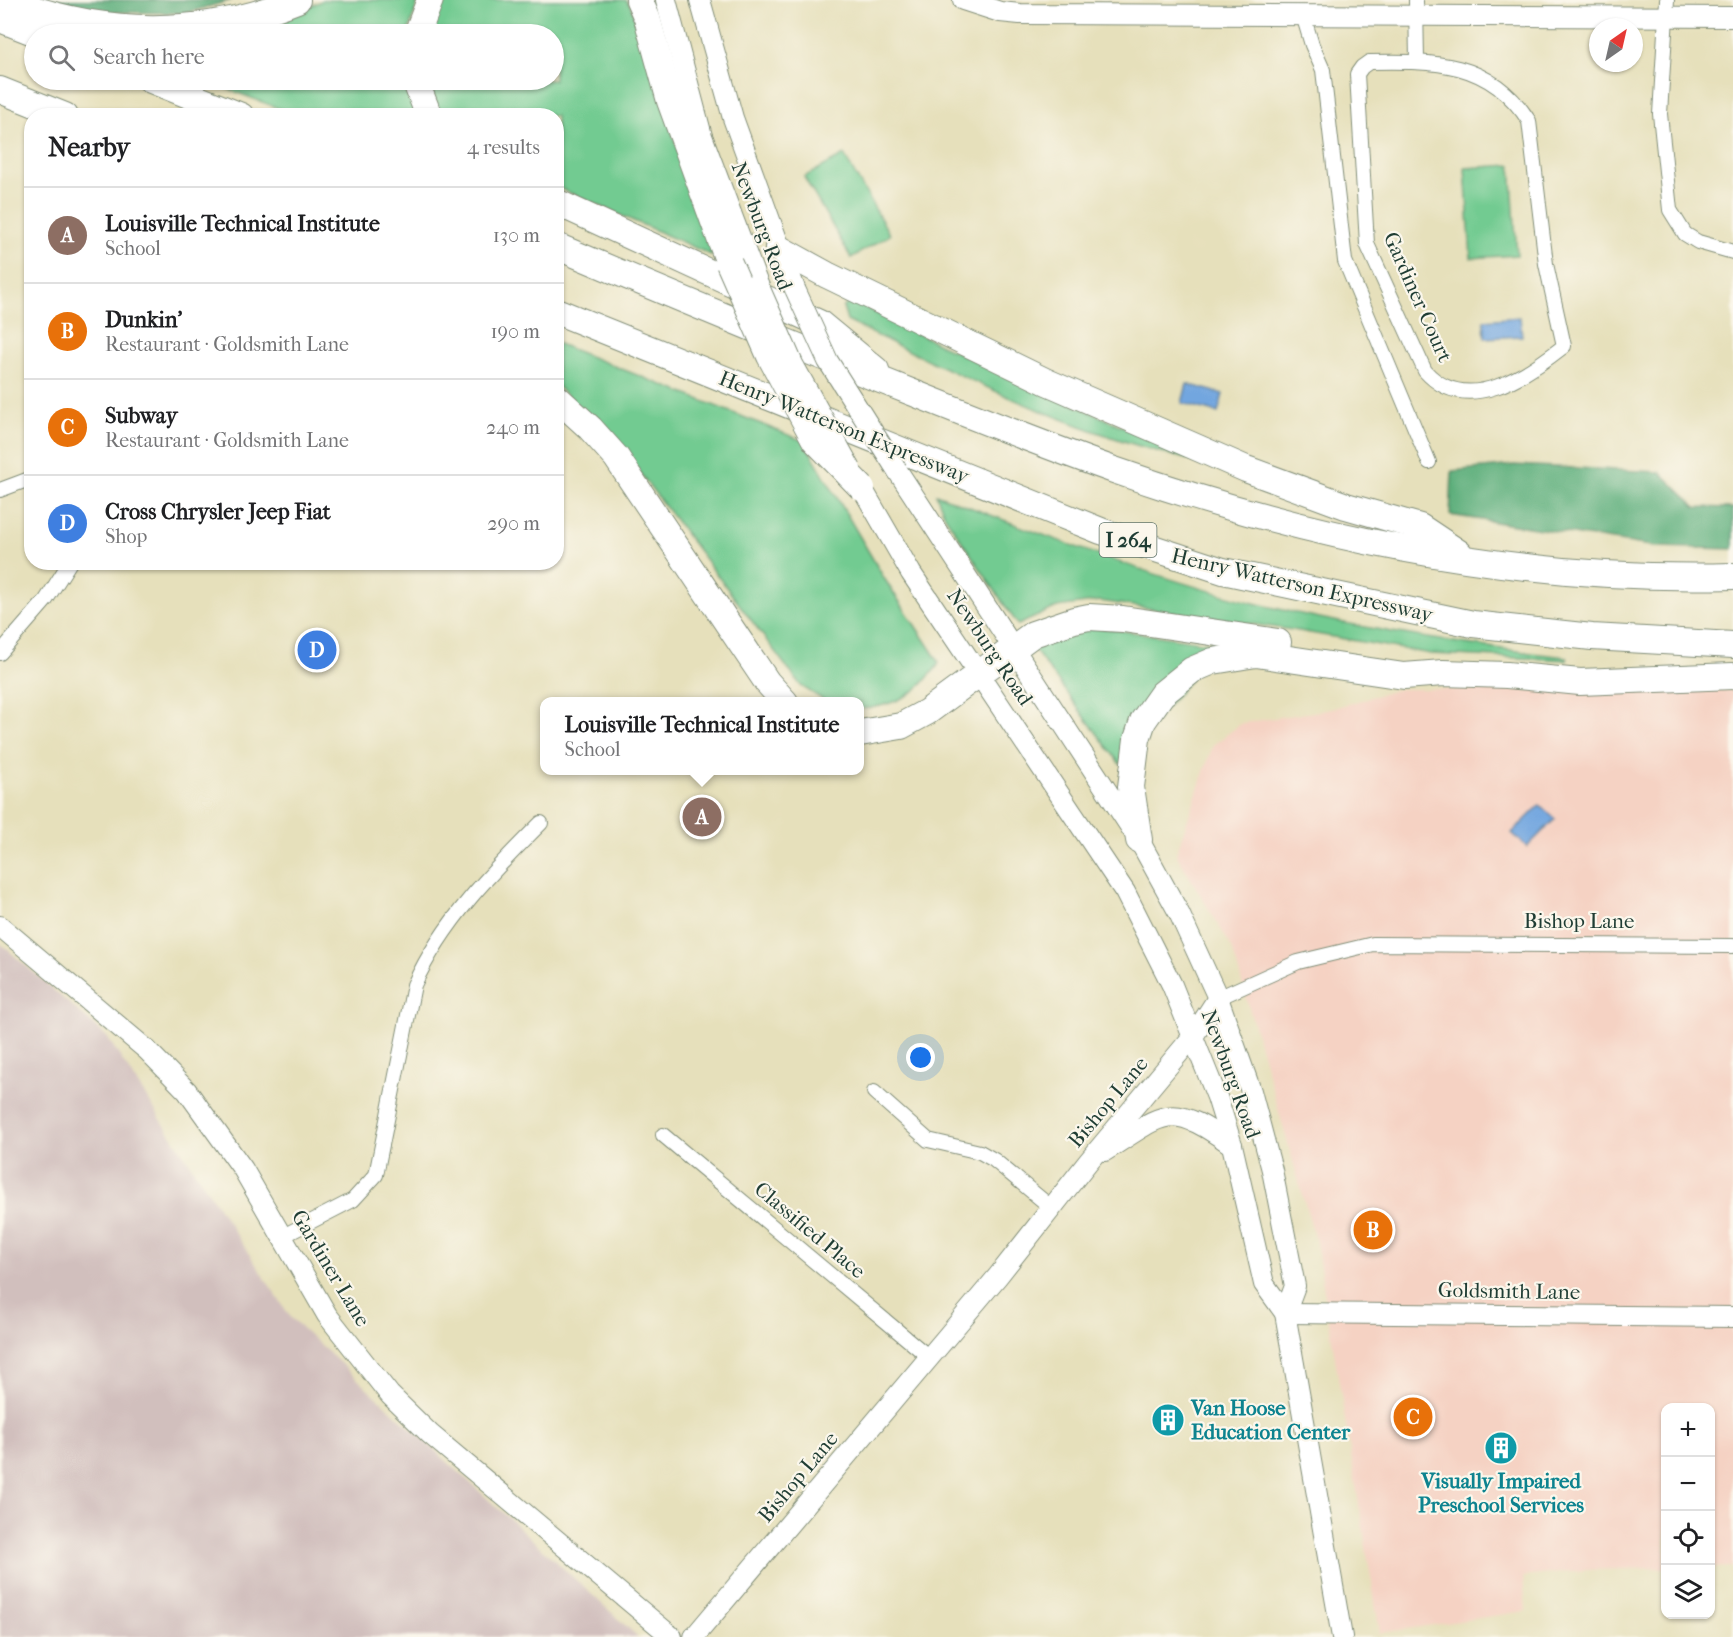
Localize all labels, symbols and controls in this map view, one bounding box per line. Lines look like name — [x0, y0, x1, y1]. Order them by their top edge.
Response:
north arrow — [1589, 18, 1643, 72]
search box — [24, 24, 564, 90]
icon: search — [45, 41, 78, 74]
text: Search here — [93, 44, 205, 70]
text: Nearby — [48, 132, 130, 163]
text: 4 results — [467, 136, 540, 159]
street label: Newburg Road — [727, 158, 798, 294]
text: Louisville Technical Institute — [105, 211, 380, 237]
text: A — [61, 224, 74, 247]
text: 130 m — [493, 224, 540, 247]
street label: Gardiner Court — [1379, 228, 1458, 366]
text: School — [105, 237, 161, 260]
text: Dunkin' — [105, 307, 182, 333]
text: B — [61, 320, 74, 343]
text: 190 m — [490, 320, 540, 343]
text: Restaurant · Goldsmith Lane — [105, 333, 349, 356]
street label: Henry Watterson Expressway — [716, 366, 973, 489]
text: Subway — [105, 403, 177, 429]
text: C — [61, 416, 74, 439]
text: 240 m — [486, 416, 540, 439]
text: Restaurant · Goldsmith Lane — [105, 429, 349, 452]
text: Cross Chrysler Jeep Fiat — [105, 499, 331, 525]
text: D — [60, 512, 75, 535]
text: 290 m — [487, 512, 540, 535]
road number: I 264 — [1100, 523, 1156, 557]
text: Shop — [105, 525, 147, 548]
street label: Henry Watterson Expressway — [1169, 543, 1436, 627]
street label: Newburg Road — [942, 584, 1038, 710]
pin: D — [298, 628, 336, 672]
popup — [540, 697, 864, 775]
text: Louisville Technical Institute — [565, 712, 839, 738]
text: School — [565, 738, 620, 761]
pin: A — [682, 794, 722, 840]
street label: Bishop Lane — [1524, 909, 1634, 933]
street label: Newburg Road — [1197, 1006, 1266, 1142]
your location — [906, 1043, 935, 1072]
street label: Bishop Lane — [1063, 1052, 1153, 1152]
street label: Classified Place — [750, 1177, 870, 1283]
street label: Gardiner Lane — [287, 1205, 375, 1331]
pin: B — [1354, 1208, 1392, 1252]
street label: Goldsmith Lane — [1438, 1278, 1580, 1304]
pin: C — [1394, 1394, 1432, 1440]
place label: Van Hoose Education Center — [1190, 1396, 1351, 1444]
building icon: Van Hoose Education Center — [1150, 1402, 1186, 1438]
map controls — [1661, 1403, 1715, 1619]
button: + — [1661, 1403, 1715, 1457]
street label: Bishop Lane — [753, 1427, 843, 1527]
building icon: Visually Impaired Preschool Services — [1483, 1430, 1519, 1466]
button: − — [1661, 1457, 1715, 1511]
place label: Visually Impaired Preschool Services — [1418, 1469, 1584, 1517]
button: locate — [1661, 1511, 1715, 1565]
button: layers — [1661, 1565, 1715, 1619]

